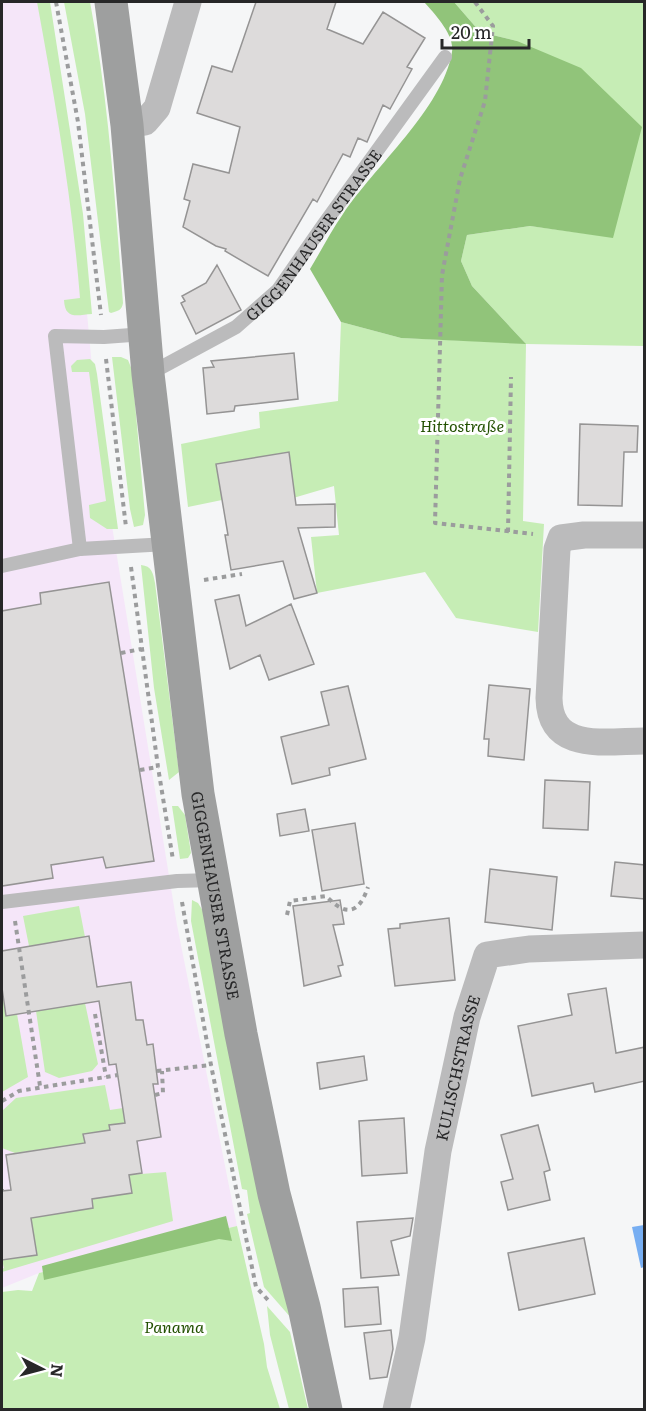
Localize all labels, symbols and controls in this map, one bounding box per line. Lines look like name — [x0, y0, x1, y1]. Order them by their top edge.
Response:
scale bar — [442, 12, 529, 50]
text: 20 m — [451, 18, 492, 45]
street label: GIGGENHAUSER STRASSE — [240, 144, 387, 326]
park label: Hittostraße — [420, 413, 504, 437]
street label: GIGGENHAUSER STRASSE — [186, 789, 247, 1002]
street label: KULISCHSTRASSE — [429, 991, 485, 1143]
park label: Panama — [144, 1314, 205, 1338]
north arrow — [12, 1339, 72, 1399]
text: N — [45, 1363, 71, 1379]

